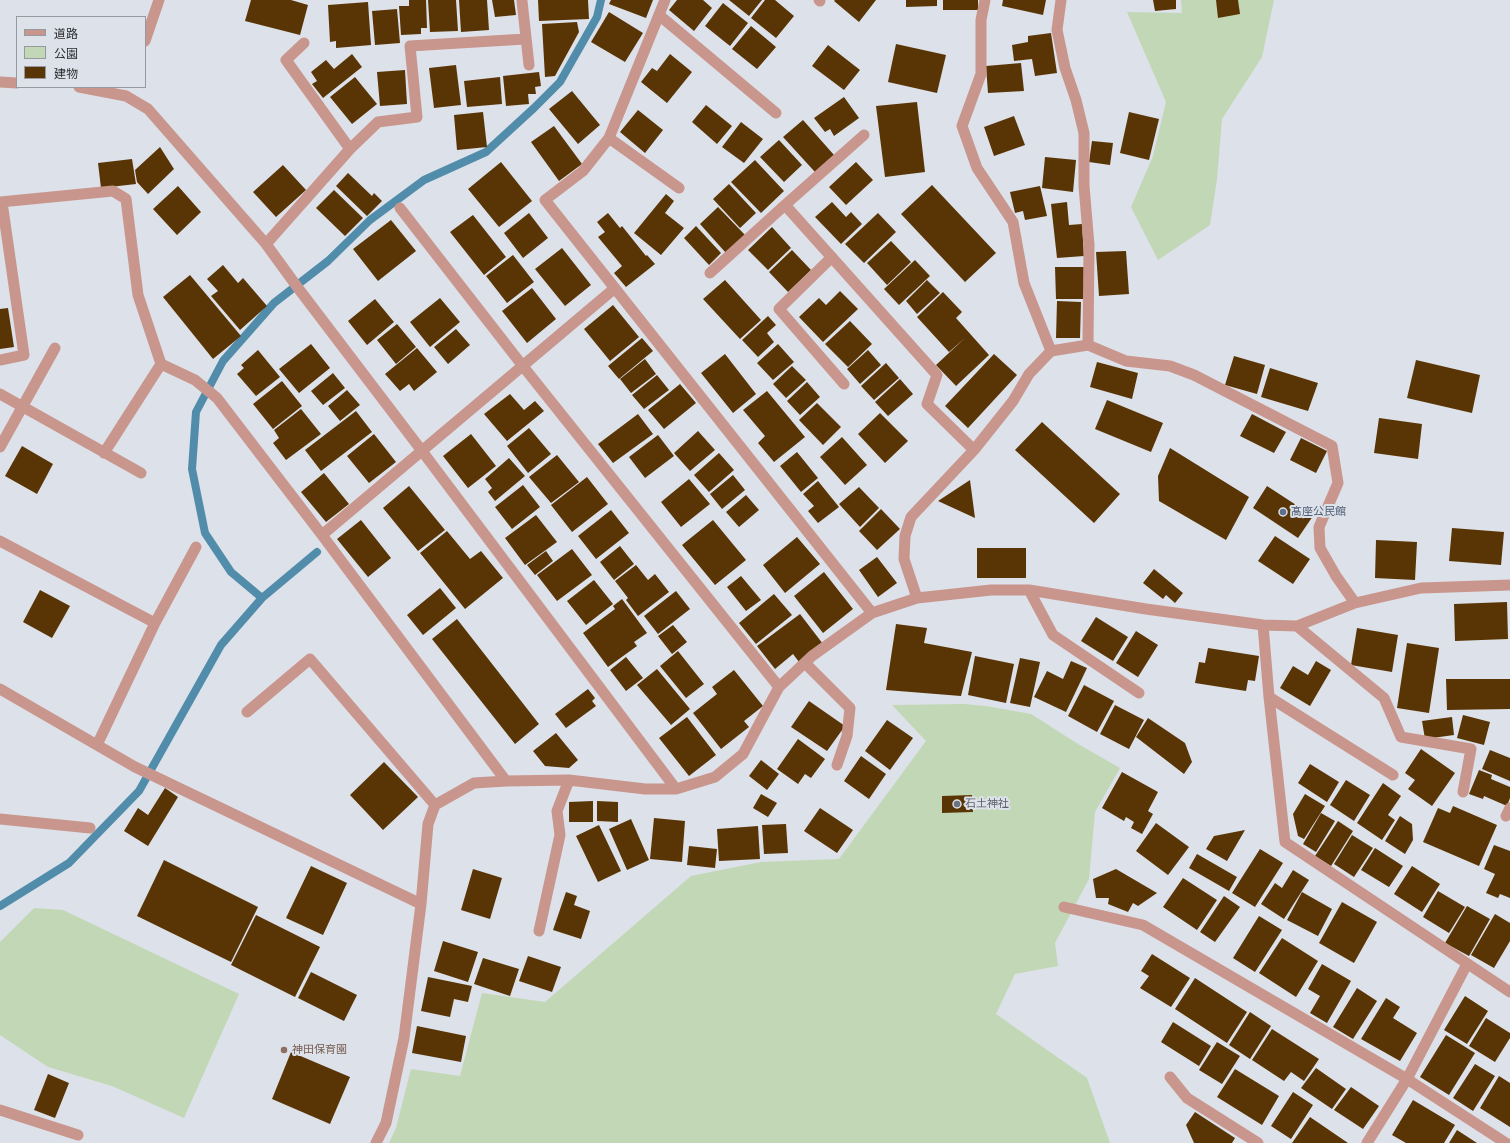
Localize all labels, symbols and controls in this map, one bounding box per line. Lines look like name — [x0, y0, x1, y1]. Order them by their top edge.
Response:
legend — [16, 16, 146, 88]
text: 道路 — [54, 27, 78, 41]
text: 公園 — [54, 47, 78, 61]
text: 建物 — [54, 67, 78, 81]
place label: 髙座公民館 — [1291, 505, 1346, 519]
marker: 髙座公民館 — [1278, 507, 1288, 517]
place label: 石土神社 — [965, 797, 1009, 811]
marker: 石土神社 — [952, 799, 962, 809]
place label: 神田保育園 — [292, 1043, 347, 1057]
marker: 神田保育園 — [279, 1045, 289, 1055]

